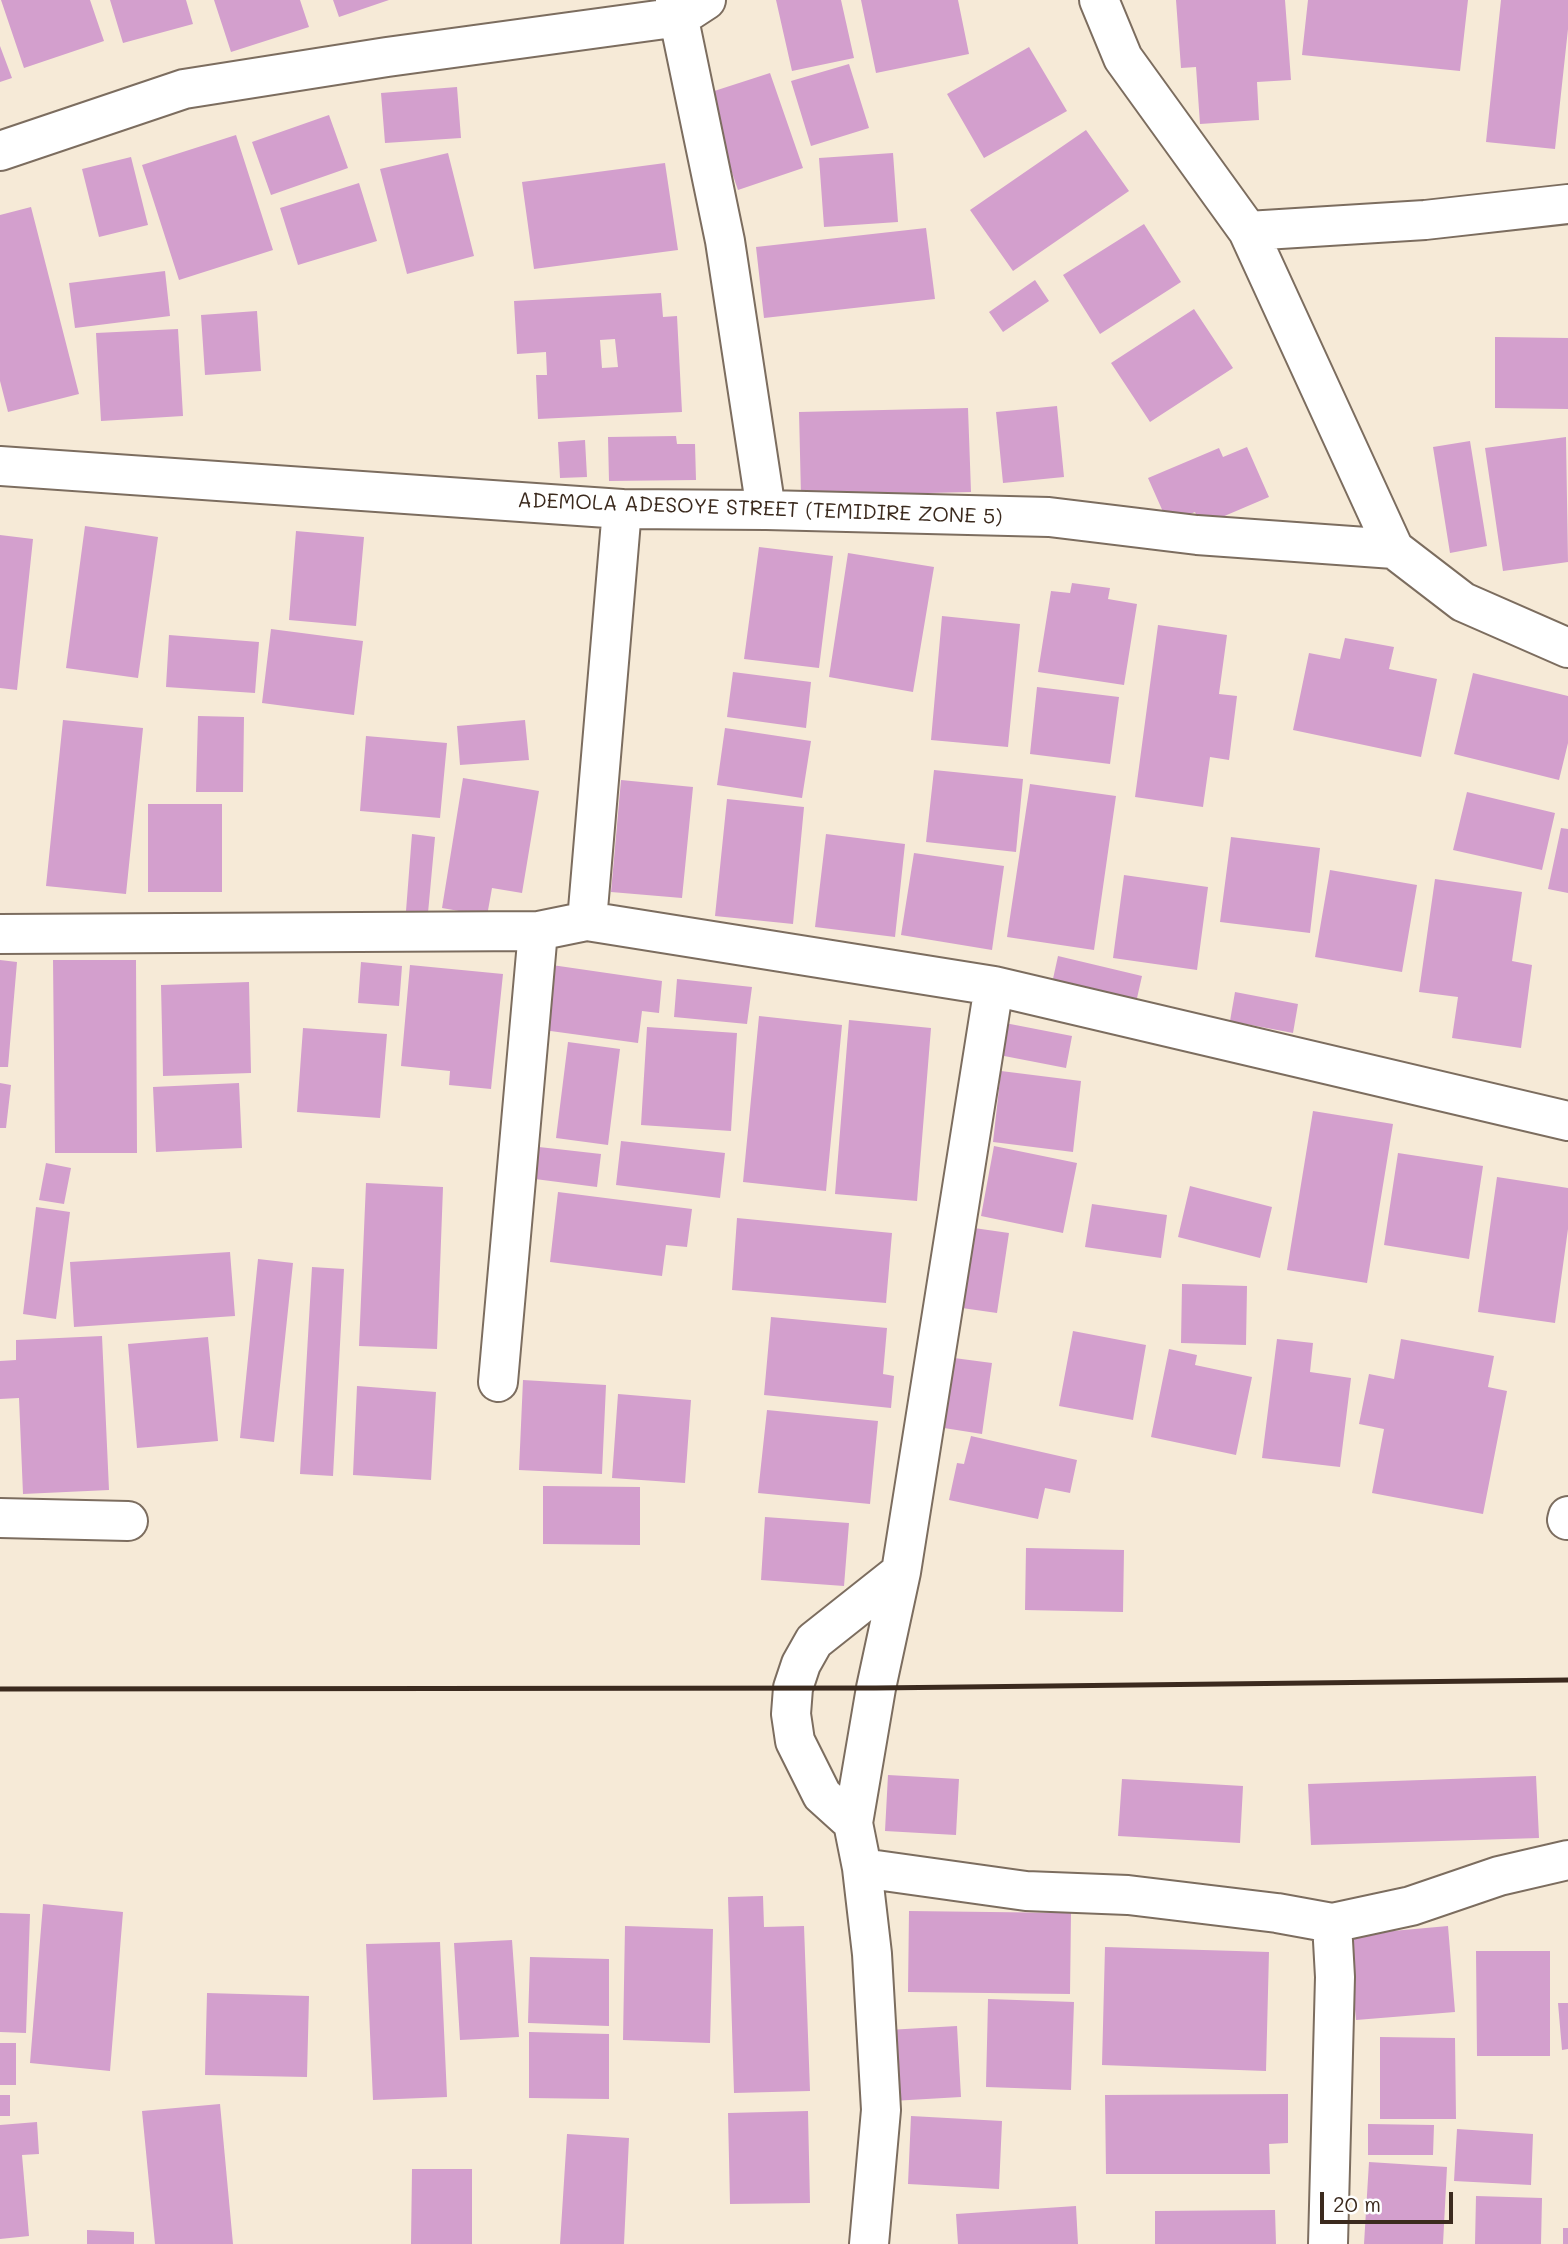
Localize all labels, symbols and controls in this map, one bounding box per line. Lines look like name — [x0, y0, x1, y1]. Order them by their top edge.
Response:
street label: ADEMOLA ADESOYE STREET (TEMIDIRE ZONE 5) — [517, 488, 1003, 530]
scale bar — [1323, 2178, 1456, 2222]
text: 20 m — [1333, 2190, 1381, 2217]

